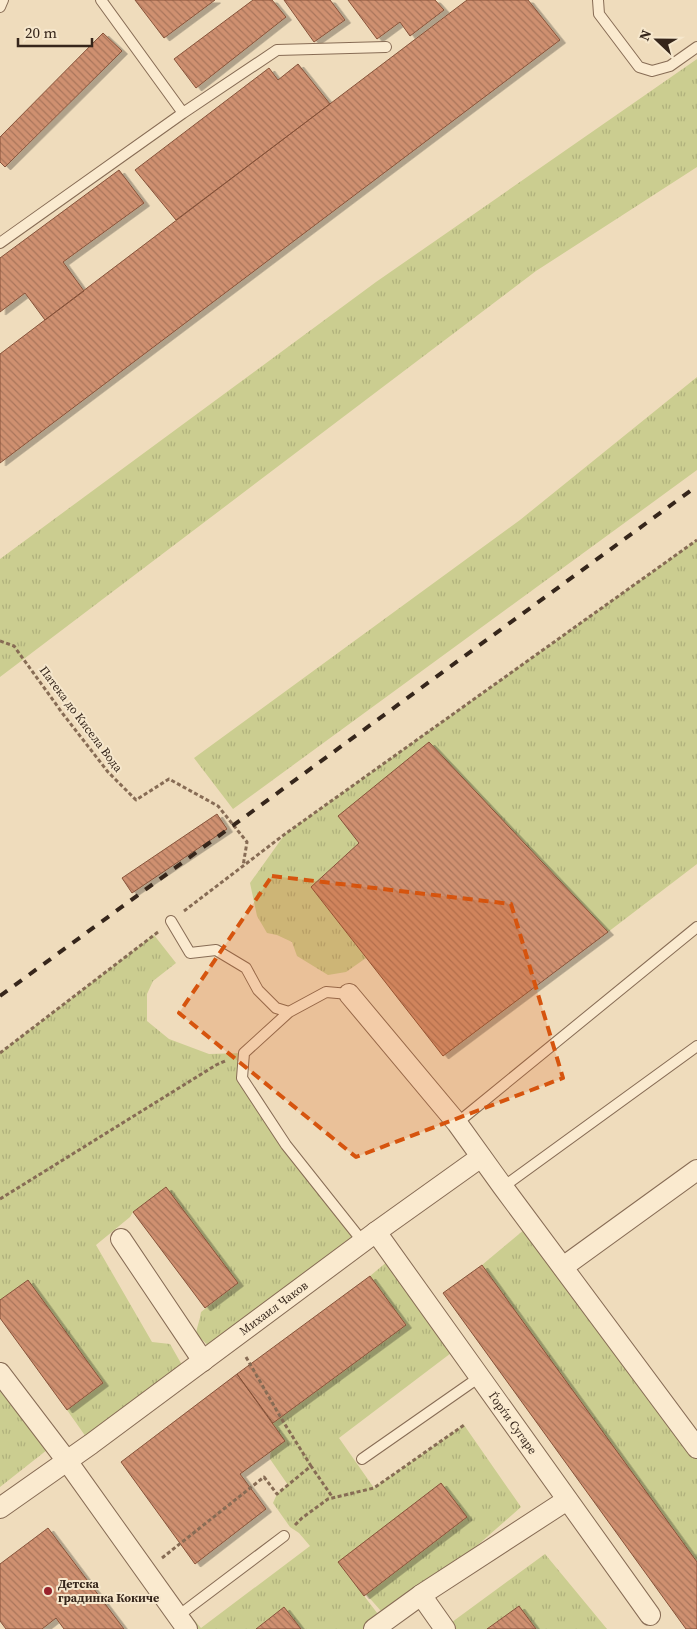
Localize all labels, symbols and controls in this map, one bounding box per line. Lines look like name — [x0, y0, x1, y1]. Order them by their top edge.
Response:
scale bar — [18, 15, 91, 47]
north arrow — [632, 15, 682, 65]
text: 20 m — [25, 22, 57, 43]
text: N — [634, 27, 656, 44]
street label: Патека до Кисела Вода — [36, 663, 127, 776]
street label: Михаил Чаков — [236, 1277, 311, 1339]
street label: Ѓорѓи Сугаре — [485, 1389, 541, 1458]
place label: Детска градинка Кокиче — [58, 1576, 159, 1606]
marker: Детска градинка Кокиче — [42, 1585, 54, 1597]

